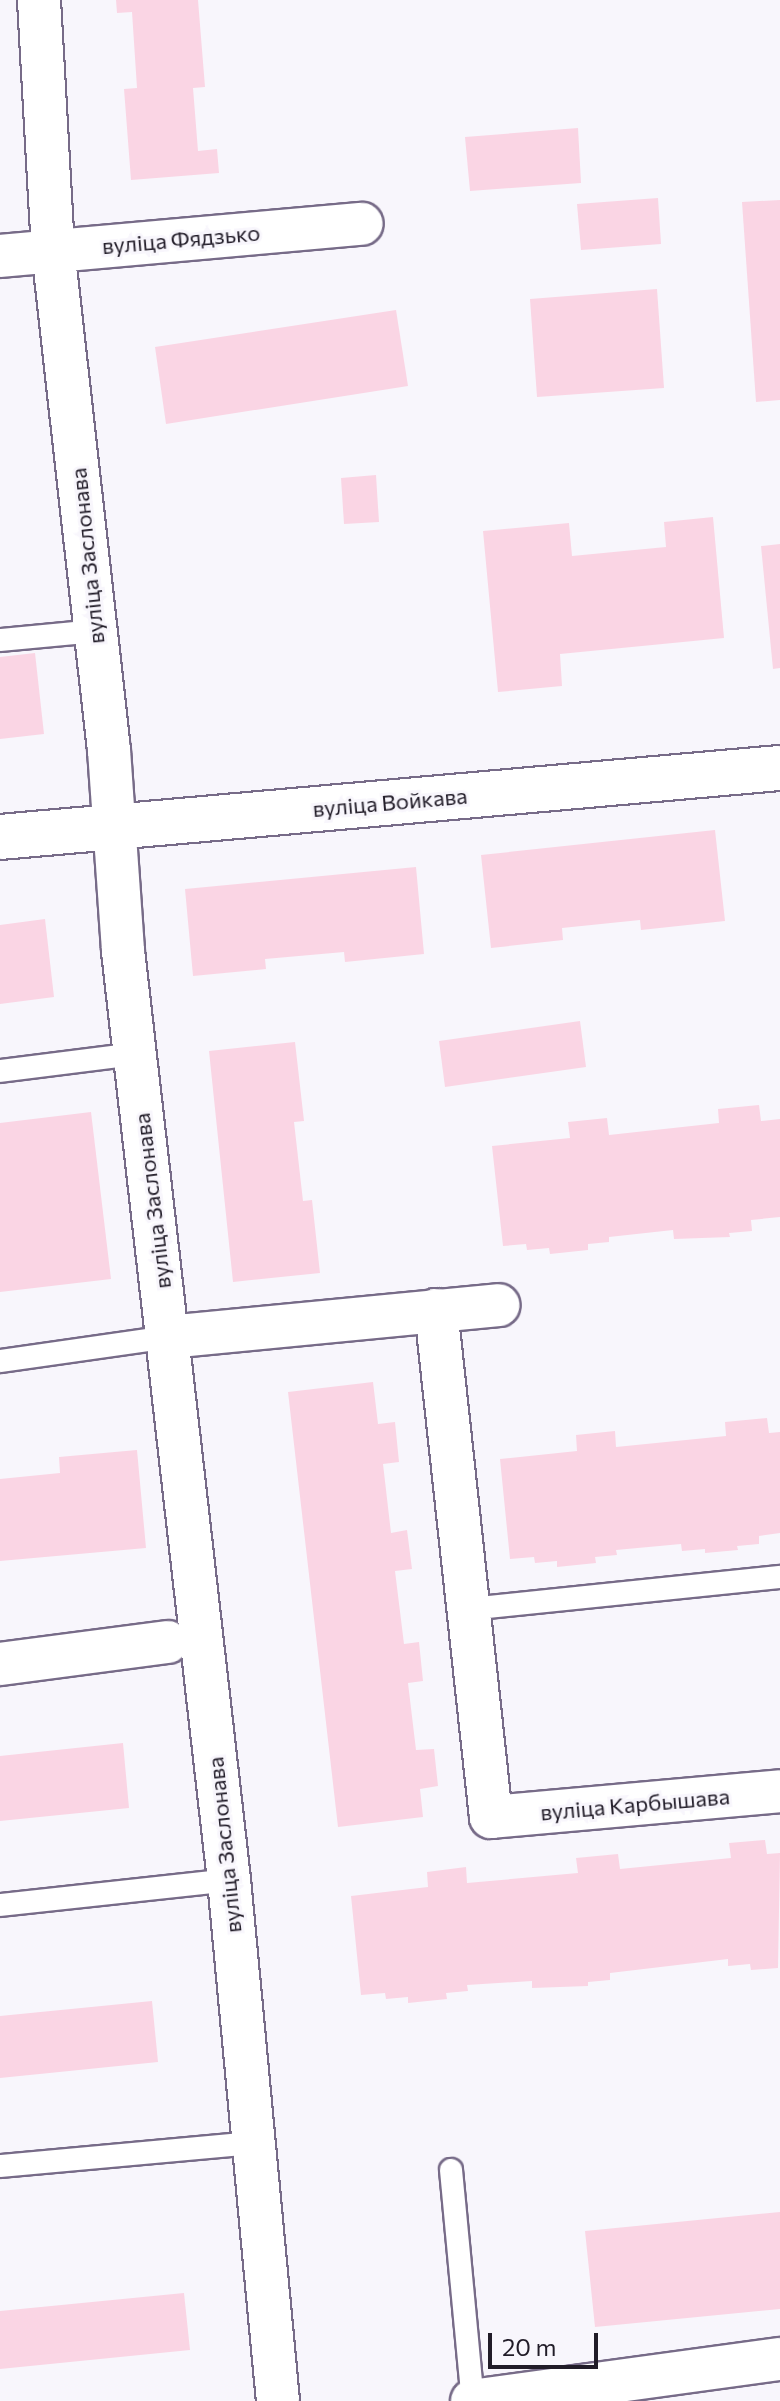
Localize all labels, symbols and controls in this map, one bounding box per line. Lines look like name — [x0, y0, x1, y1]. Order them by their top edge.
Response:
street label: вуліца Фядзько — [101, 219, 261, 259]
street label: вуліца Заслонава — [65, 467, 109, 645]
street label: вуліца Войкава — [312, 782, 468, 822]
street label: вуліца Заслонава — [128, 1112, 176, 1290]
street label: вуліца Заслонава — [202, 1756, 246, 1934]
street label: вуліца Карбышава — [539, 1783, 731, 1825]
scale bar — [492, 2317, 602, 2367]
text: 20 m — [502, 2332, 556, 2361]

